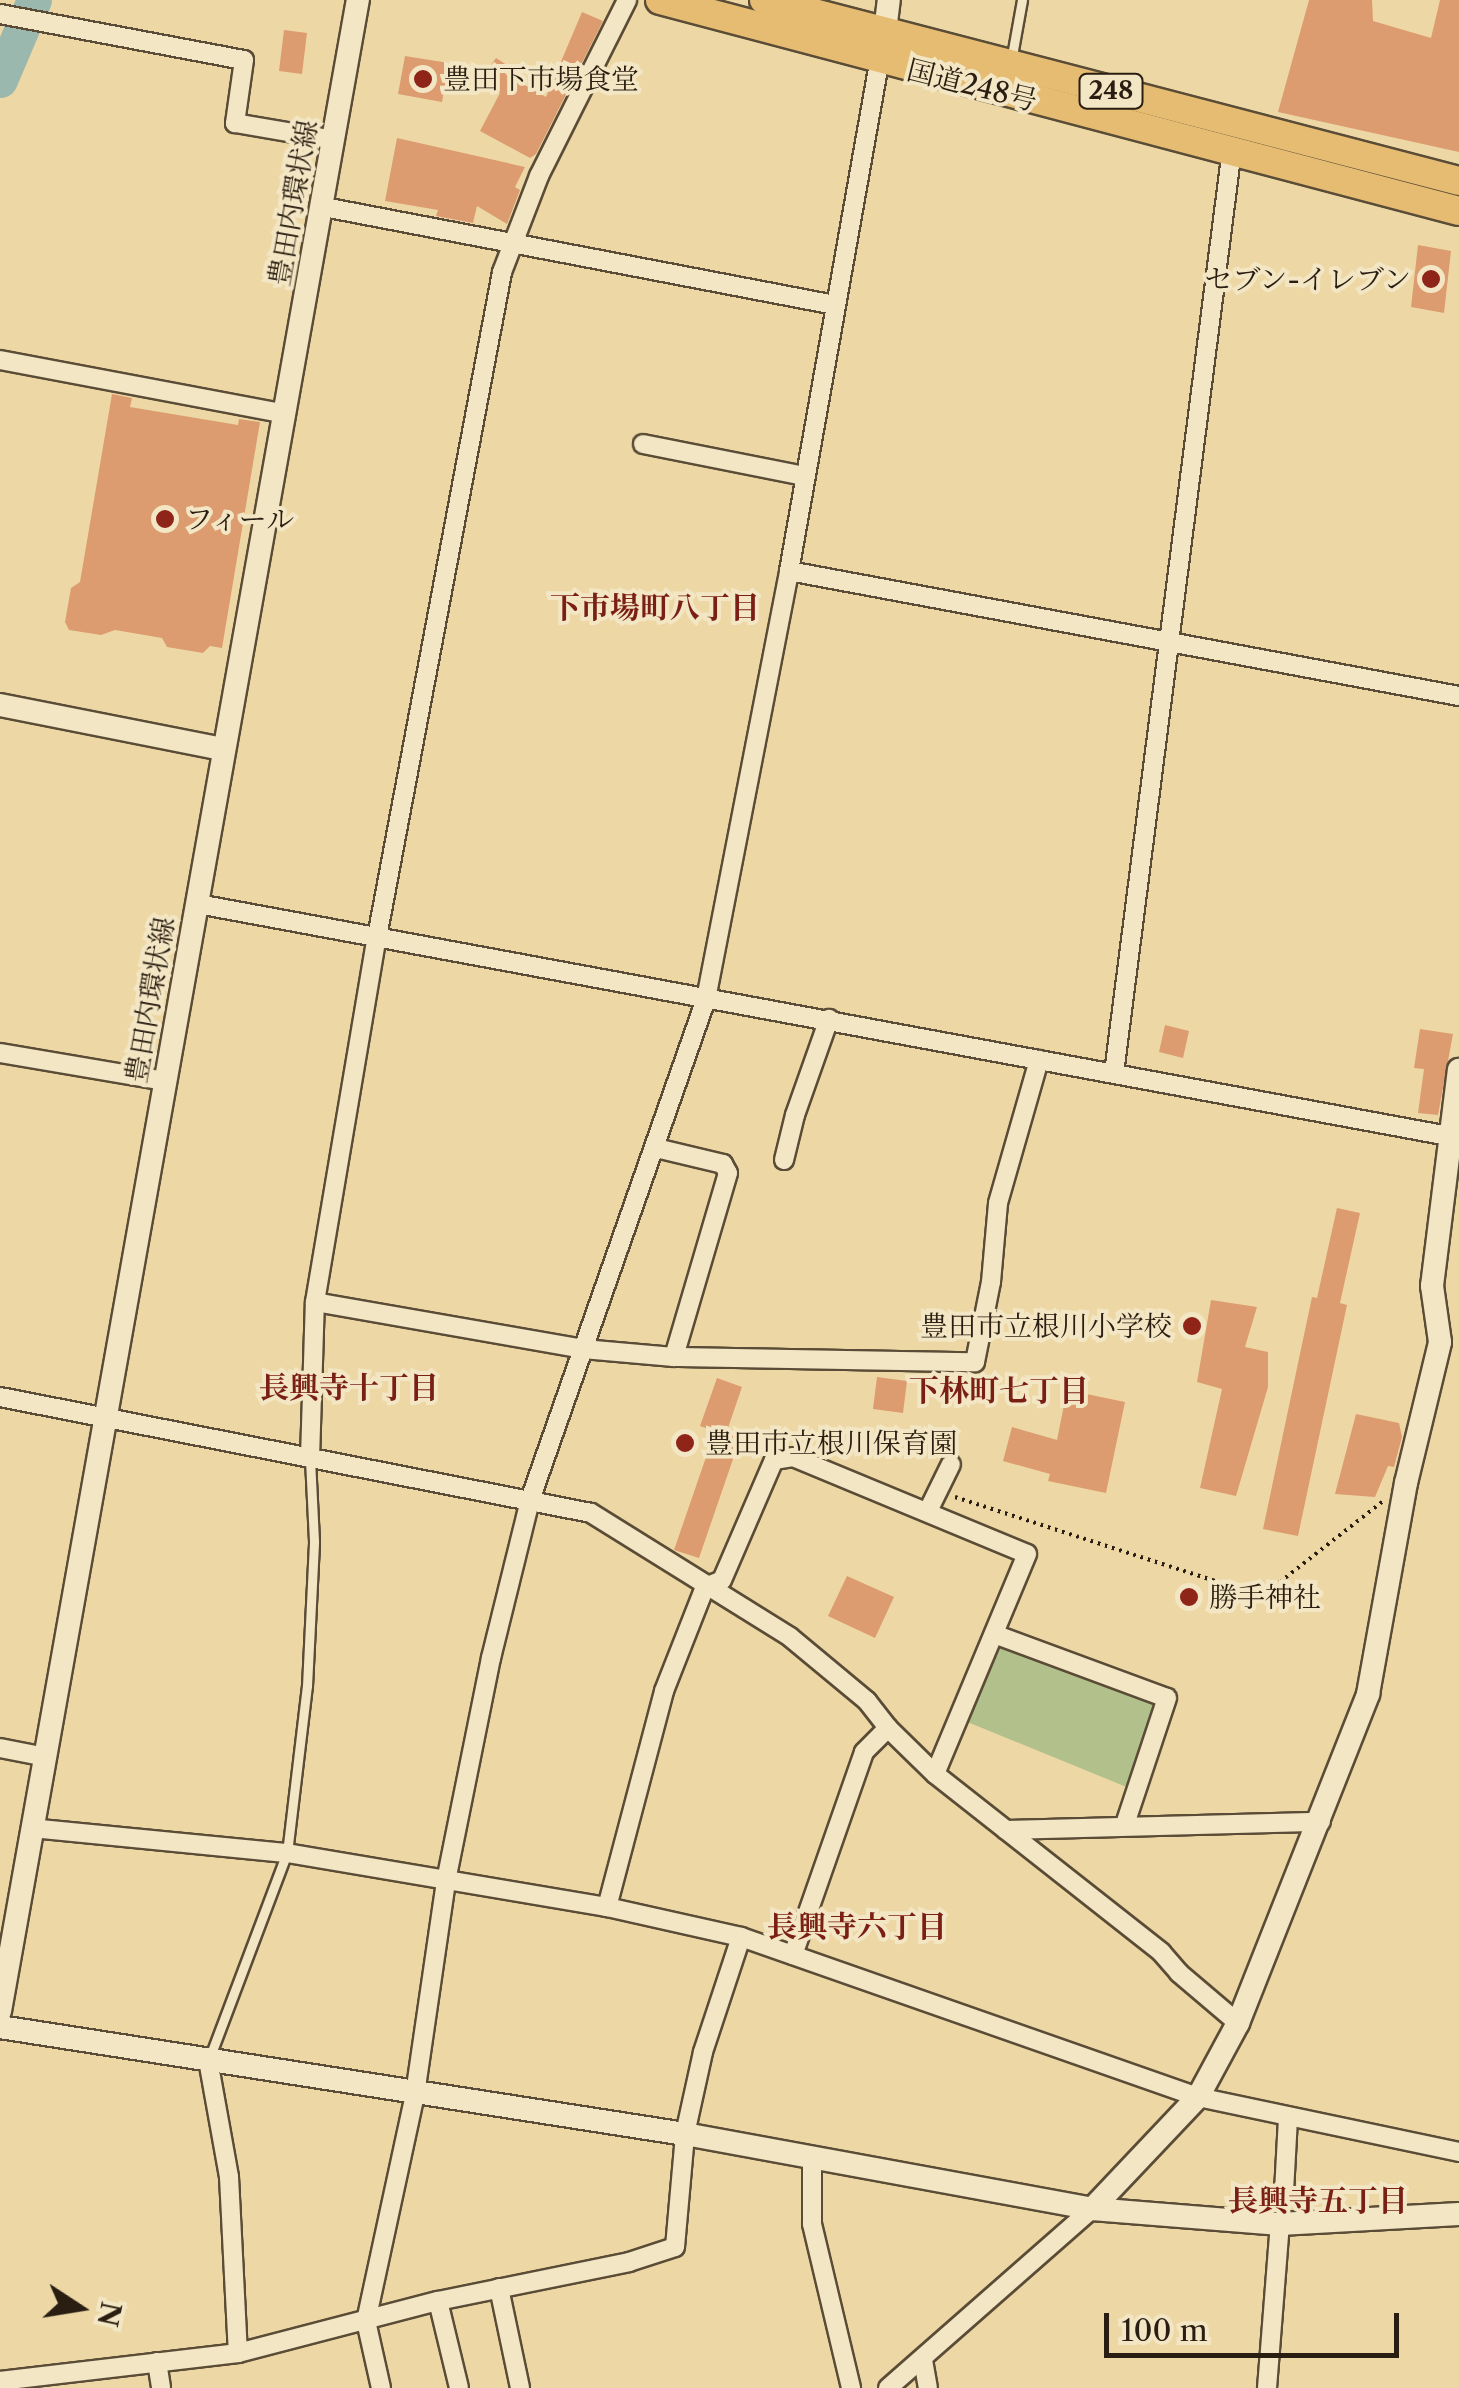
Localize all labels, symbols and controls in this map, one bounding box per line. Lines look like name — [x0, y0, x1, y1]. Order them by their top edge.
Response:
street label: 国道248号 — [903, 53, 1041, 117]
place label: 豊田下市場食堂 — [443, 62, 639, 96]
marker: 豊田下市場食堂 — [412, 68, 434, 90]
road number: 248 — [1078, 71, 1144, 111]
street label: 豊田内環状線 — [262, 117, 324, 289]
place label: セブン-イレブン — [1202, 262, 1411, 296]
marker: セブン-イレブン — [1420, 268, 1442, 290]
place label: フィール — [185, 502, 297, 536]
marker: フィール — [154, 508, 176, 530]
district label: 下市場町八丁目 — [550, 590, 760, 626]
street label: 豊田内環状線 — [119, 914, 181, 1086]
place label: 豊田市立根川小学校 — [920, 1309, 1172, 1343]
marker: 豊田市立根川小学校 — [1181, 1315, 1203, 1337]
district label: 長興寺十丁目 — [259, 1370, 439, 1406]
district label: 下林町七丁目 — [909, 1373, 1089, 1409]
place label: 豊田市立根川保育園 — [705, 1426, 957, 1460]
marker: 豊田市立根川保育園 — [674, 1432, 696, 1454]
place label: 勝手神社 — [1209, 1580, 1321, 1614]
marker: 勝手神社 — [1178, 1586, 1200, 1608]
district label: 長興寺六丁目 — [767, 1909, 947, 1945]
district label: 長興寺五丁目 — [1228, 2183, 1408, 2219]
north arrow — [30, 2258, 130, 2358]
scale bar — [1109, 2293, 1404, 2355]
text: N — [90, 2299, 129, 2330]
text: 100 m — [1121, 2312, 1208, 2349]

